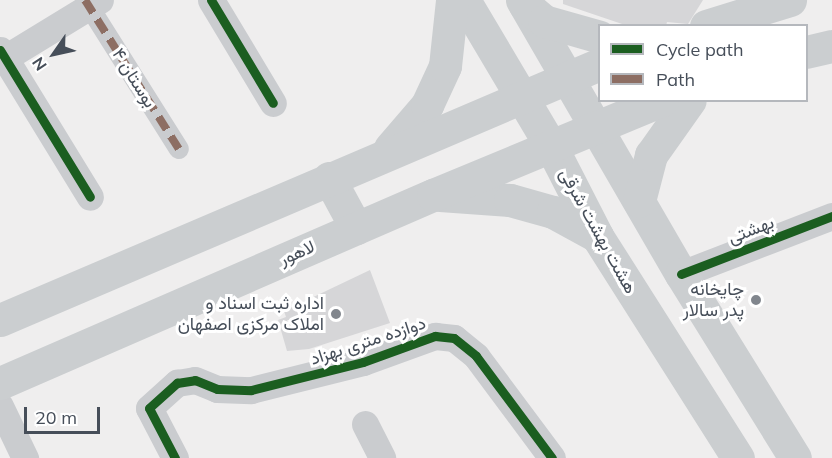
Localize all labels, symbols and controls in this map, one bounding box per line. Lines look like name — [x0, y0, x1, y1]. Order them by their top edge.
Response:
north arrow — [24, 24, 84, 84]
legend — [598, 24, 808, 102]
text: Cycle path — [656, 38, 743, 61]
street label: بوستان ۴ — [107, 44, 161, 112]
text: N — [27, 53, 51, 75]
text: Path — [656, 68, 695, 91]
street label: هشت بهشت شرقی — [555, 165, 641, 297]
street label: بهشتی — [725, 211, 777, 249]
street label: لاهور — [276, 236, 318, 270]
place label: چایخانه پدر سالار — [683, 279, 744, 322]
place label: اداره ثبت اسناد و املاک مرکزی اصفهان — [178, 293, 324, 336]
marker: چایخانه پدر سالار — [749, 293, 763, 307]
marker: اداره ثبت اسناد و املاک مرکزی اصفهان — [329, 307, 343, 321]
street label: دوازده متری بهزاد — [307, 312, 429, 370]
scale bar — [27, 395, 104, 433]
text: 20 m — [35, 406, 77, 429]

